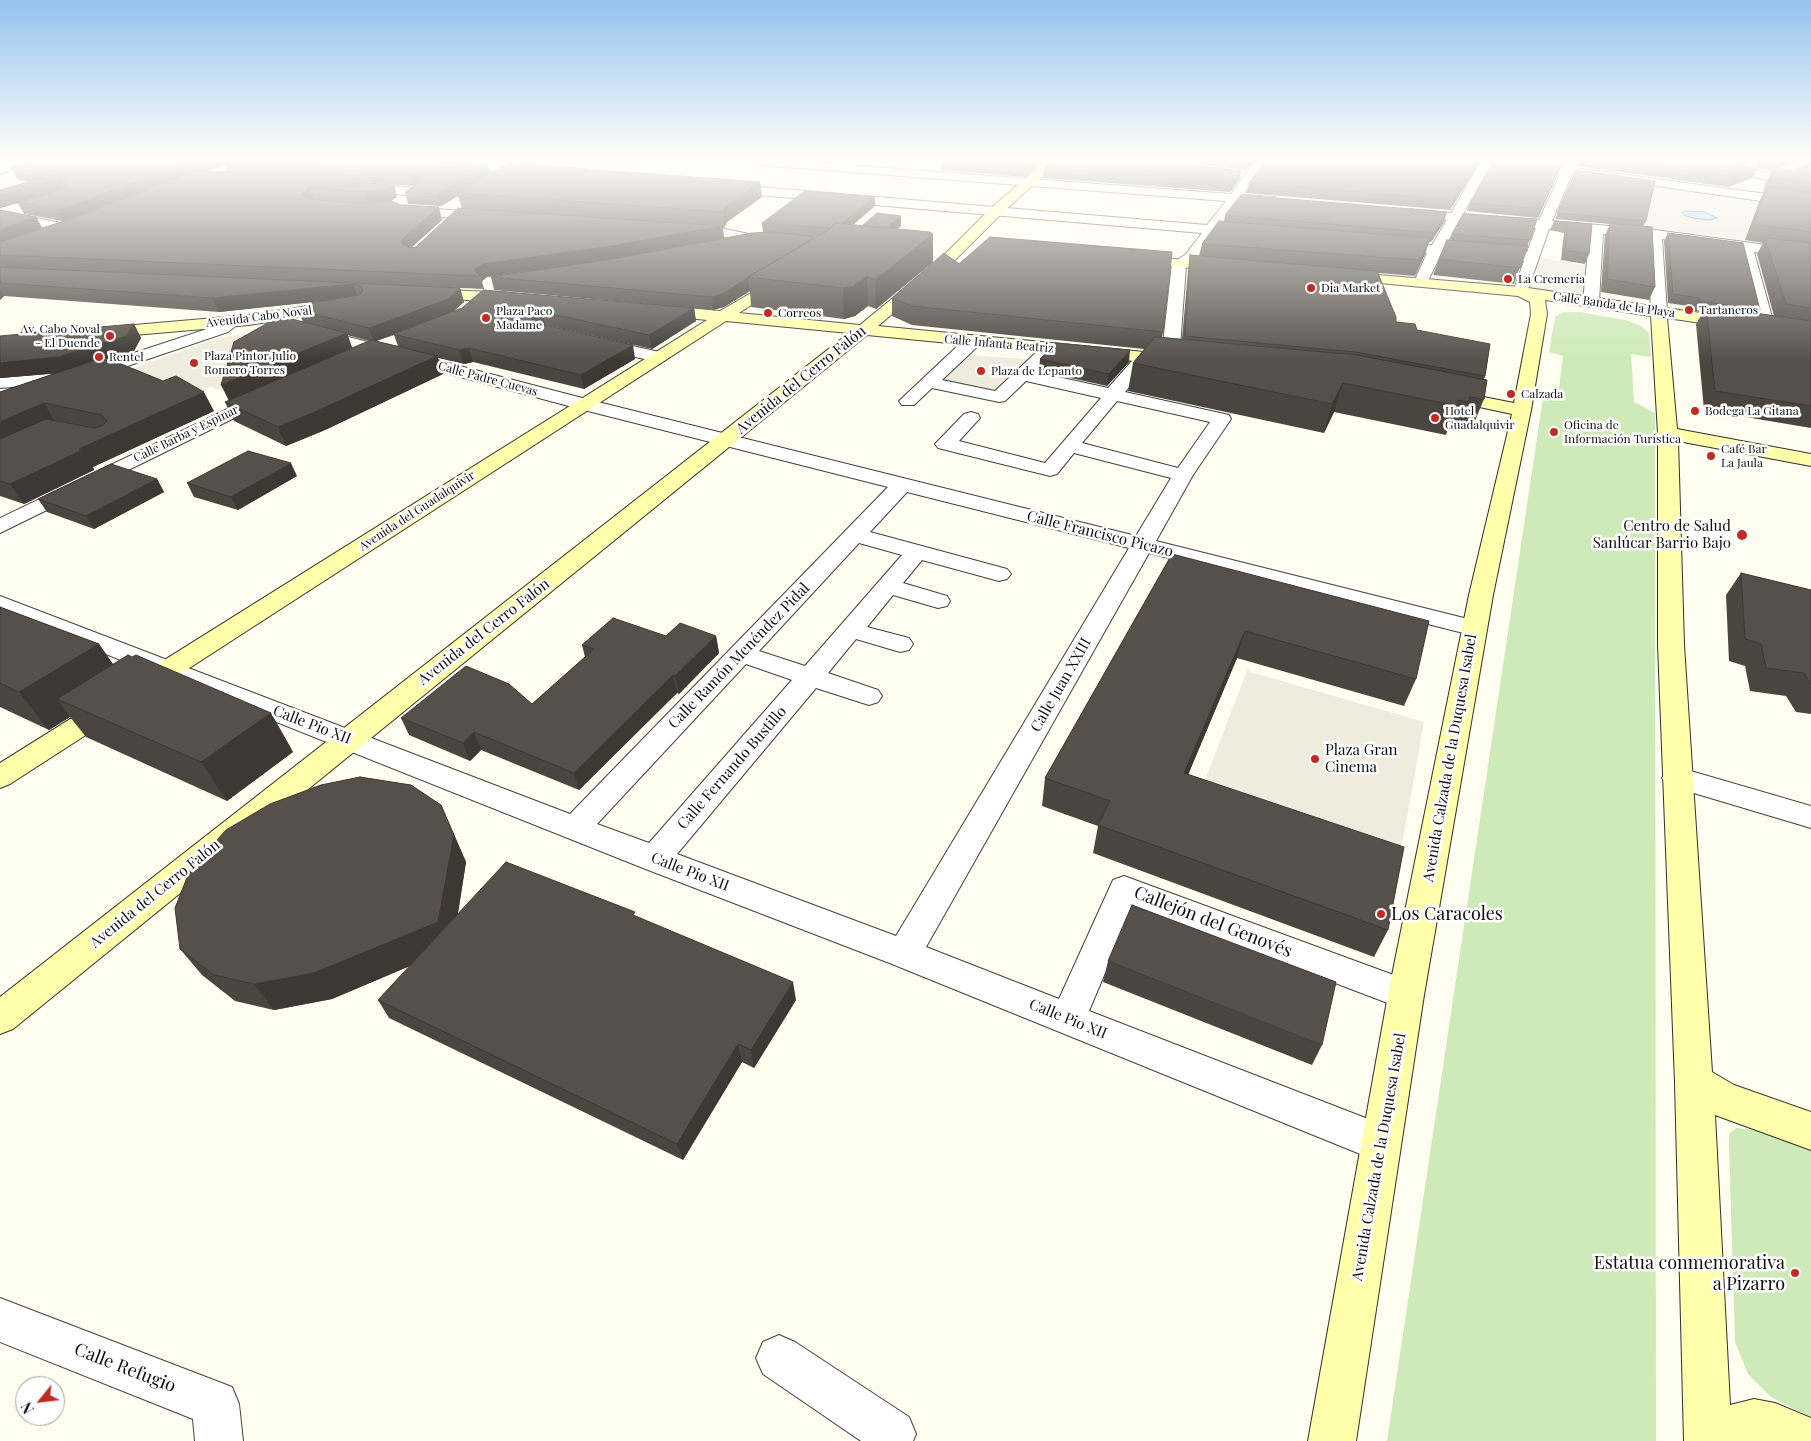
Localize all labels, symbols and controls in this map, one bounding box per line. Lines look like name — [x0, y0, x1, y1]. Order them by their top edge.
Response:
place label: La Cremería — [1518, 272, 1585, 286]
marker: La Cremería — [1502, 273, 1514, 285]
place label: Dia Market — [1321, 281, 1380, 295]
marker: Dia Market — [1305, 282, 1317, 294]
street label: Calle Banda de la Playa — [1552, 289, 1676, 321]
street label: Avenida Cabo Noval — [205, 303, 313, 331]
place label: Tartaneros — [1699, 303, 1758, 317]
place label: Plaza Paco Madame — [496, 304, 552, 332]
marker: Tartaneros — [1683, 304, 1695, 316]
place label: Correos — [778, 306, 821, 320]
marker: Correos — [762, 307, 774, 319]
marker: Plaza Paco Madame — [480, 312, 492, 324]
place label: Av. Cabo Noval - El Duende — [21, 322, 100, 350]
street label: Avenida del Cerro Falón — [732, 322, 870, 438]
marker: Av. Cabo Noval - El Duende — [104, 330, 116, 342]
street label: Calle Infanta Beatriz — [944, 332, 1054, 356]
place label: Plaza Pintor Julio Romero Torres — [204, 349, 296, 377]
place label: Rentel — [109, 350, 144, 364]
marker: Rentel — [93, 351, 105, 363]
marker: Plaza Pintor Julio Romero Torres — [188, 357, 200, 369]
street label: Calle Padre Cuevas — [437, 359, 539, 399]
place label: Plaza de Lepanto — [991, 364, 1082, 378]
marker: Plaza de Lepanto — [975, 365, 987, 377]
place label: Calzada — [1521, 387, 1563, 401]
marker: Calzada — [1505, 388, 1517, 400]
street label: Calle Barba y Espinar — [131, 402, 241, 466]
place label: Hotel Guadalquivir — [1445, 404, 1515, 432]
place label: Bodega La Gitana — [1705, 404, 1799, 418]
marker: Bodega La Gitana — [1689, 405, 1701, 417]
marker: Hotel Guadalquivir — [1429, 412, 1441, 424]
place label: Oficina de Información Turística — [1564, 418, 1681, 446]
marker: Oficina de Información Turística — [1548, 426, 1560, 438]
place label: Café Bar La Jaula — [1721, 442, 1767, 470]
marker: Café Bar La Jaula — [1705, 450, 1717, 462]
street label: Avenida del Guadalquivir — [356, 468, 478, 554]
street label: Calle Francisco Picazo — [1025, 507, 1175, 561]
place label: Centro de Salud Sanlúcar Barrio Bajo — [1593, 517, 1731, 552]
marker: Centro de Salud Sanlúcar Barrio Bajo — [1735, 528, 1749, 542]
street label: Avenida del Cerro Falón — [415, 575, 553, 689]
street label: Calle Ramón Menéndez Pidal — [665, 579, 813, 733]
street label: Avenida Calzada de la Duquesa Isabel — [1419, 633, 1481, 883]
street label: Calle Juan XXIII — [1027, 635, 1095, 735]
street label: Calle Pio XII — [270, 702, 354, 748]
street label: Calle Fernando Bustillo — [674, 703, 790, 833]
place label: Plaza Gran Cinema — [1325, 741, 1397, 776]
marker: Plaza Gran Cinema — [1309, 753, 1321, 765]
street label: Avenida del Cerro Falón — [86, 836, 224, 952]
street label: Calle Pio XII — [648, 849, 732, 895]
street label: Callejón del Genovés — [1131, 882, 1295, 962]
place label: Los Caracoles — [1391, 903, 1503, 925]
marker: Los Caracoles — [1375, 908, 1387, 920]
street label: Calle Pio XII — [1026, 995, 1110, 1043]
street label: Avenida Calzada de la Duquesa Isabel — [1348, 1032, 1410, 1282]
place label: Estatua conmemorativa a Pizarro — [1594, 1252, 1785, 1294]
marker: Estatua conmemorativa a Pizarro — [1789, 1267, 1801, 1279]
street label: Calle Refugio — [71, 1339, 179, 1397]
north arrow — [15, 1376, 65, 1426]
text: N — [17, 1399, 38, 1417]

